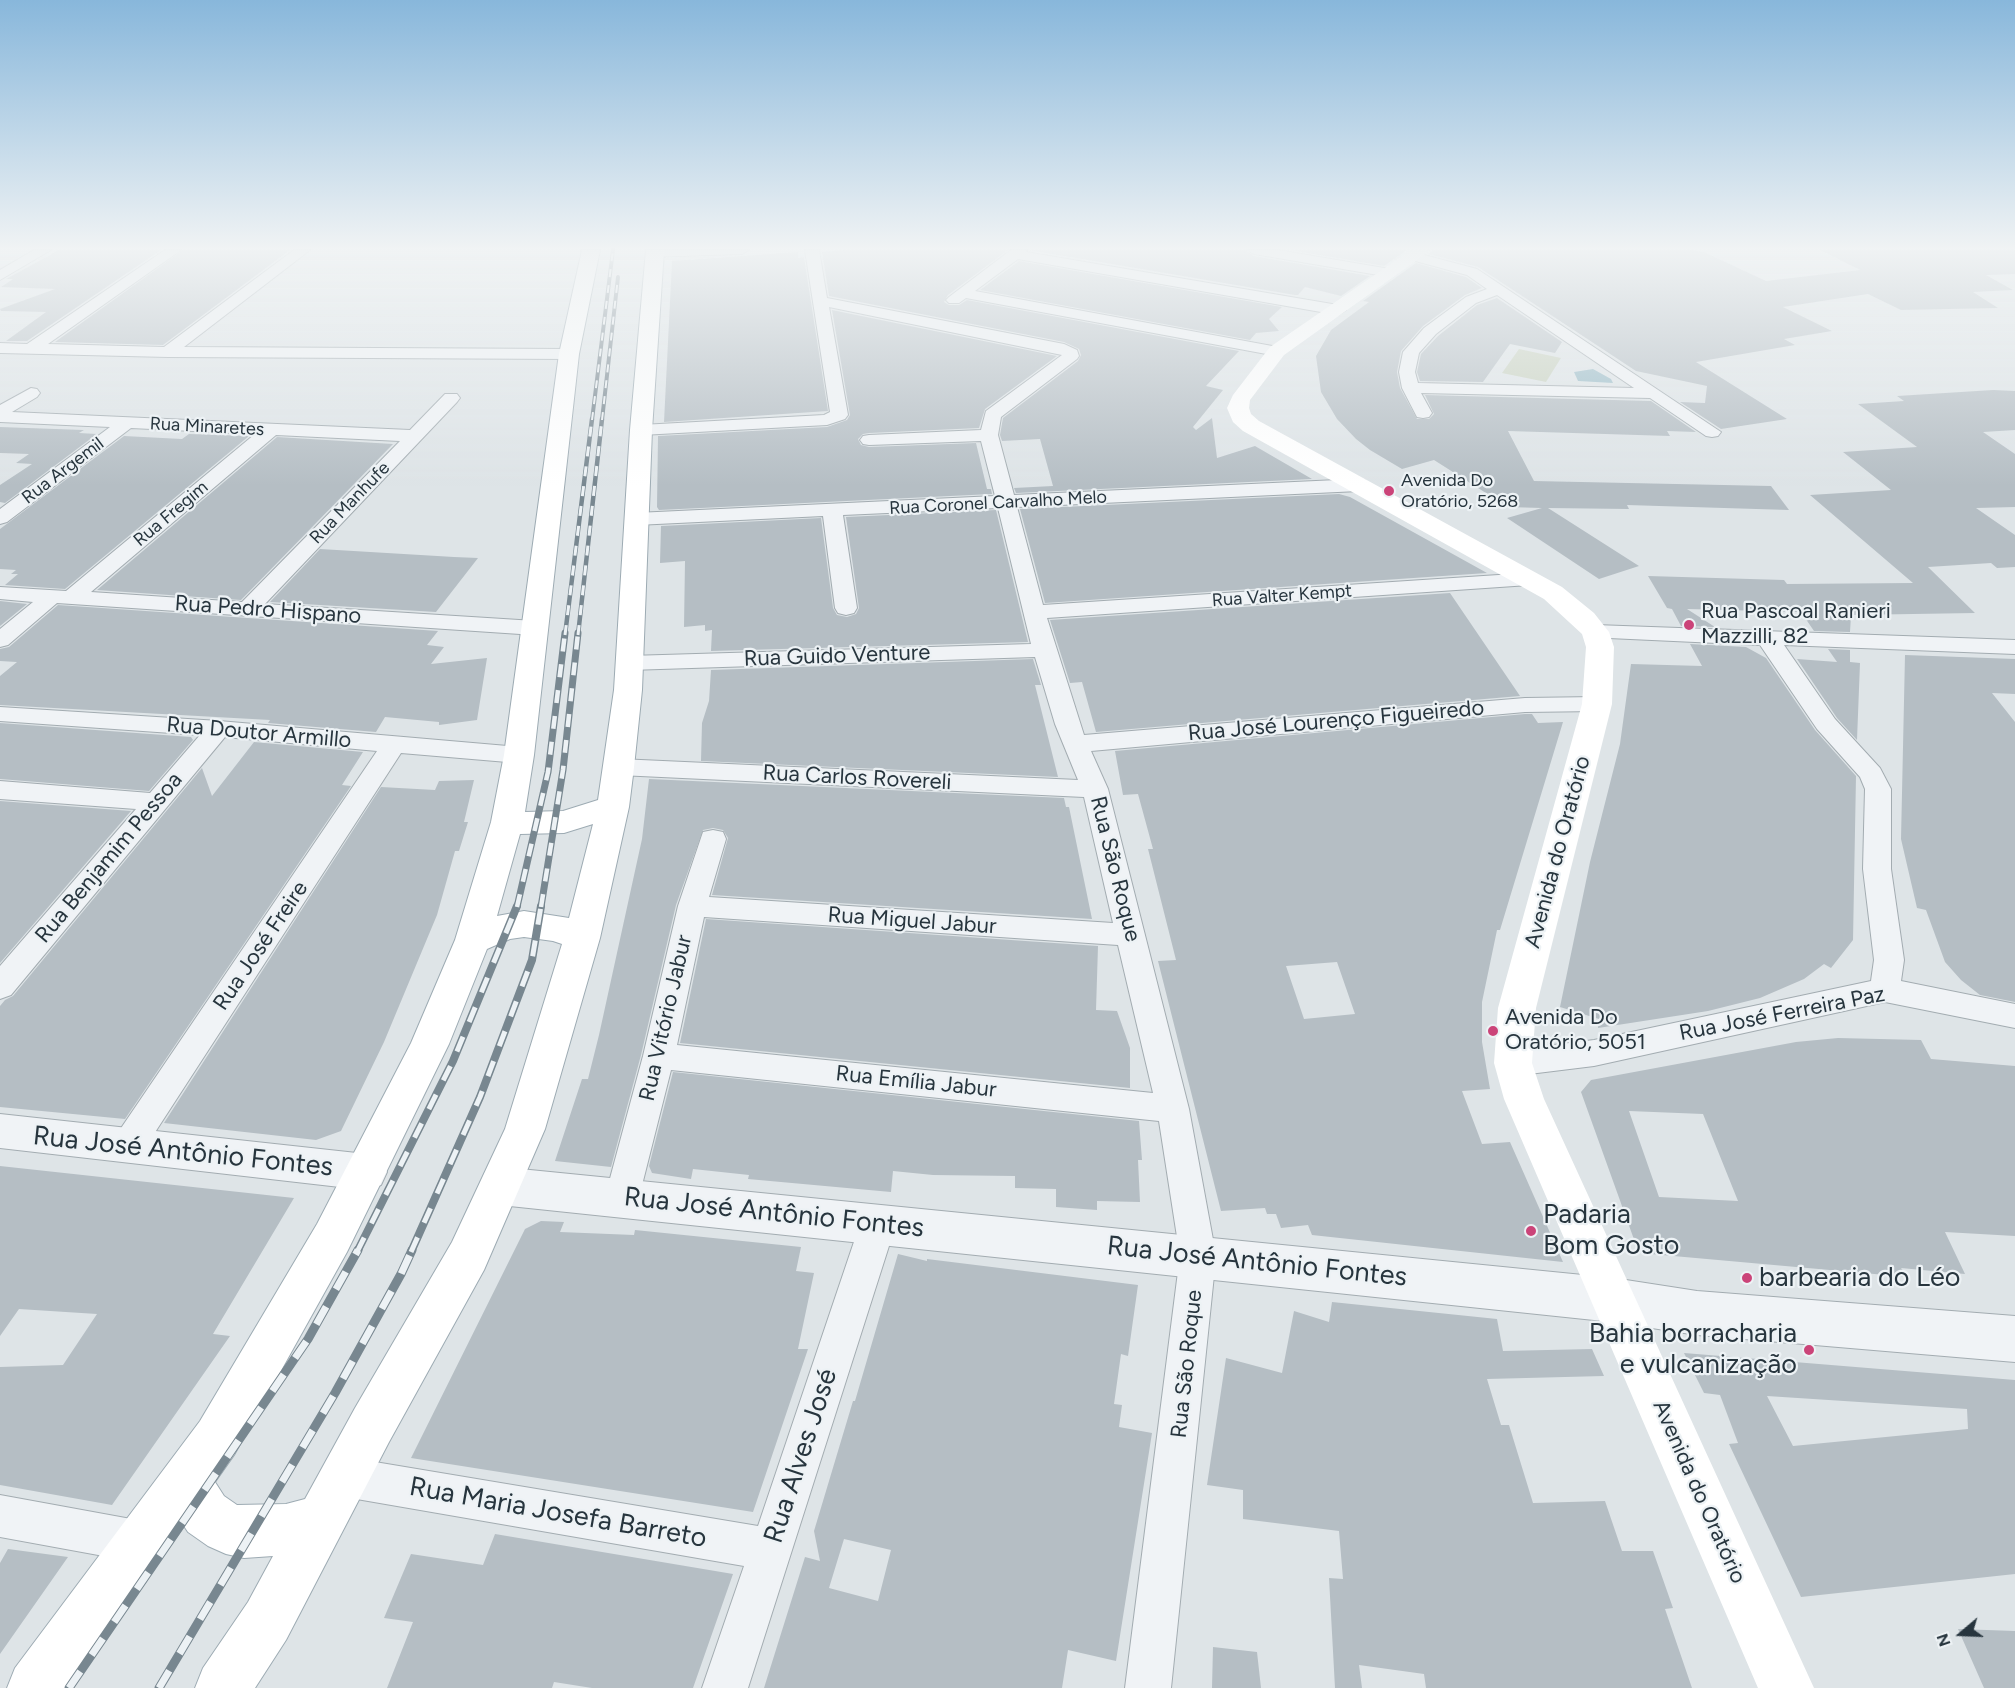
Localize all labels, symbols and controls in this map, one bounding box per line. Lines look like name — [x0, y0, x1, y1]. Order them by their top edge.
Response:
street label: Rua Minaretes — [149, 413, 265, 441]
street label: Rua Argemil — [18, 433, 108, 509]
street label: Rua Manhufe — [305, 457, 395, 549]
place label: Avenida Do Oratório, 5268 — [1401, 470, 1518, 512]
street label: Rua Fregim — [129, 477, 213, 551]
marker: Avenida Do Oratório, 5268 — [1382, 484, 1396, 498]
street label: Rua Coronel Carvalho Melo — [889, 487, 1107, 519]
street label: Rua Valter Kempt — [1211, 580, 1353, 612]
street label: Rua Pedro Hispano — [174, 590, 362, 630]
place label: Rua Pascoal Ranieri Mazzilli, 82 — [1701, 599, 1891, 650]
marker: Rua Pascoal Ranieri Mazzilli, 82 — [1682, 618, 1696, 632]
street label: Rua Guido Venture — [743, 640, 931, 672]
street label: Rua José Lourenço Figueiredo — [1187, 695, 1485, 747]
street label: Rua Doutor Armillo — [166, 712, 352, 754]
street label: Avenida do Oratório — [1520, 753, 1596, 951]
street label: Rua Carlos Rovereli — [762, 760, 952, 796]
street label: Rua Benjamim Pessoa — [30, 767, 188, 949]
street label: Rua São Roque — [1084, 793, 1146, 945]
street label: Rua José Freire — [208, 876, 314, 1016]
street label: Rua Miguel Jabur — [827, 902, 997, 940]
street label: Rua Vitório Jabur — [634, 932, 698, 1104]
street label: Rua José Ferreira Paz — [1677, 981, 1887, 1047]
place label: Avenida Do Oratório, 5051 — [1505, 1005, 1646, 1056]
marker: Avenida Do Oratório, 5051 — [1486, 1024, 1500, 1038]
street label: Rua Emília Jabur — [834, 1060, 998, 1104]
street label: Rua José Antônio Fontes — [31, 1120, 335, 1184]
street label: Rua José Antônio Fontes — [622, 1181, 926, 1245]
place label: Padaria Bom Gosto — [1543, 1199, 1679, 1262]
marker: Padaria Bom Gosto — [1524, 1224, 1538, 1238]
street label: Rua José Antônio Fontes — [1105, 1230, 1409, 1294]
place label: barbearia do Léo — [1759, 1262, 1961, 1294]
marker: barbearia do Léo — [1740, 1271, 1754, 1285]
street label: Rua São Roque — [1166, 1288, 1208, 1440]
place label: Bahia borracharia e vulcanização — [1589, 1318, 1797, 1381]
marker: Bahia borracharia e vulcanização — [1802, 1343, 1816, 1357]
street label: Rua Alves José — [758, 1365, 844, 1547]
street label: Avenida do Oratório — [1647, 1396, 1751, 1588]
street label: Rua Maria Josefa Barreto — [407, 1471, 709, 1555]
north arrow — [1931, 1604, 1991, 1664]
text: N — [1933, 1631, 1955, 1649]

